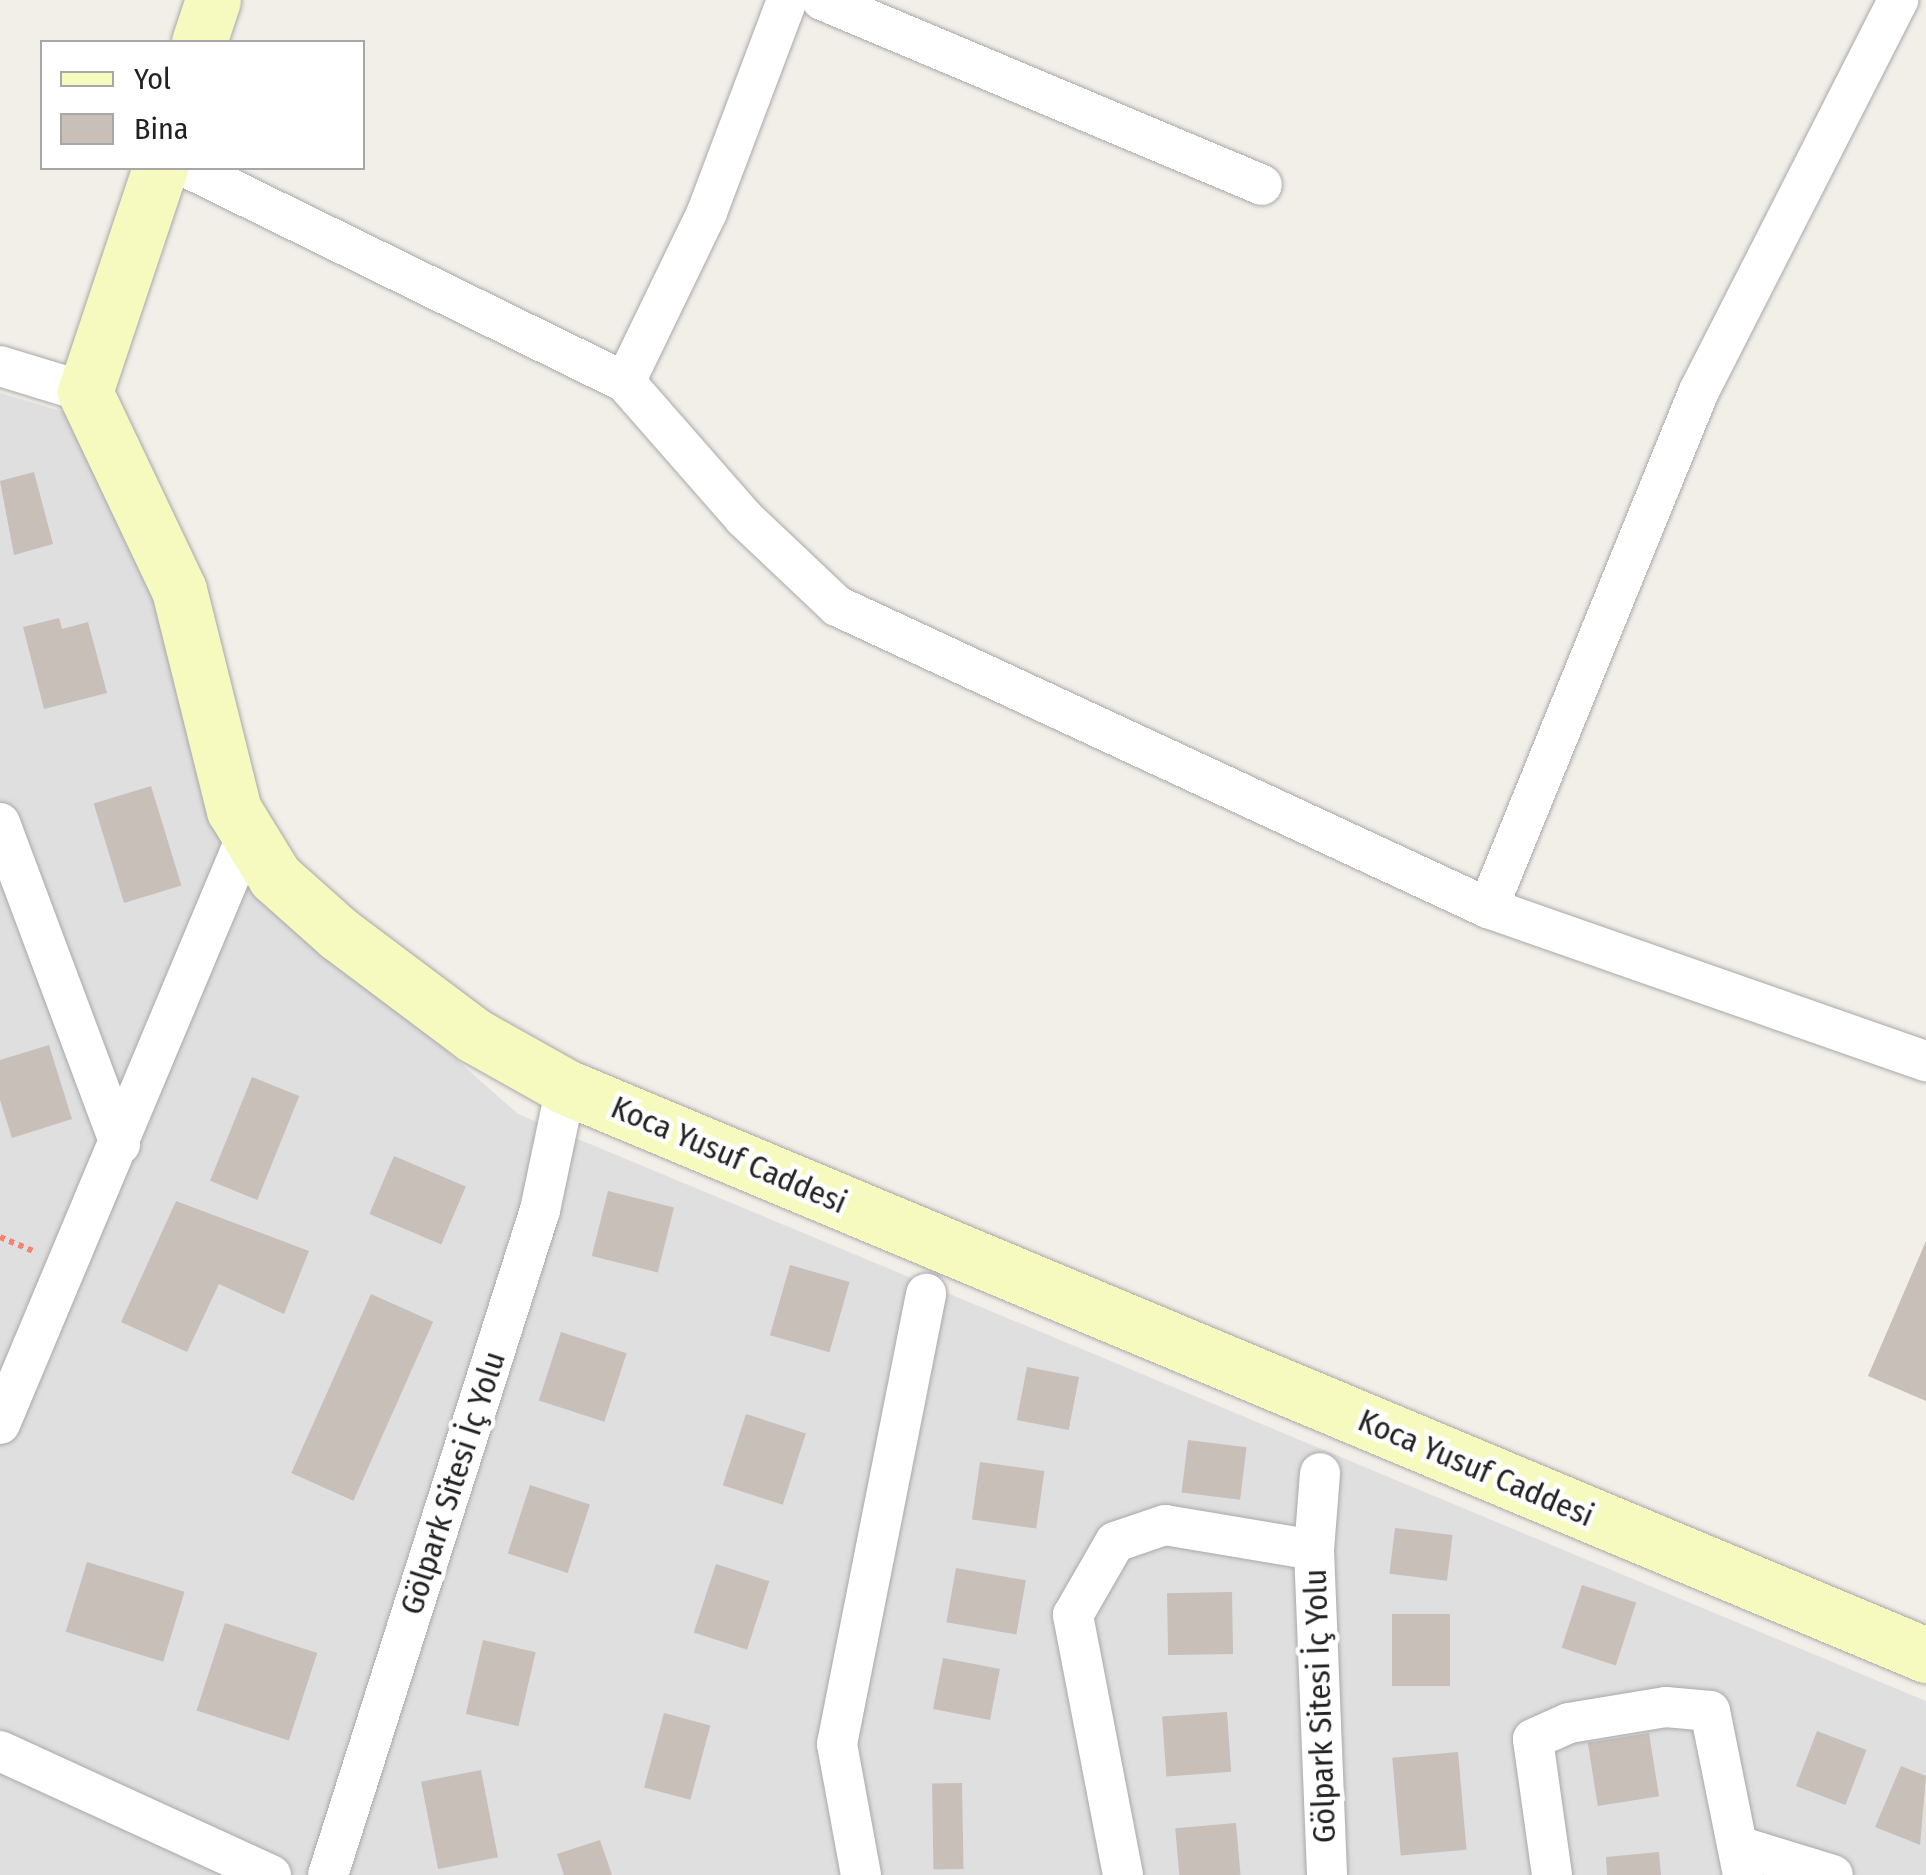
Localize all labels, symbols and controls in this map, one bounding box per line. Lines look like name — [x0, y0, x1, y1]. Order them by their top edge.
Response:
legend — [40, 40, 365, 170]
text: Yol — [134, 61, 171, 97]
text: Bina — [134, 111, 188, 147]
street label: Koca Yusuf Caddesi — [605, 1088, 853, 1222]
street label: Gölpark Sitesi İç Yolu — [392, 1347, 514, 1619]
street label: Koca Yusuf Caddesi — [1352, 1401, 1600, 1535]
street label: Gölpark Sitesi İç Yolu — [1296, 1568, 1344, 1844]

